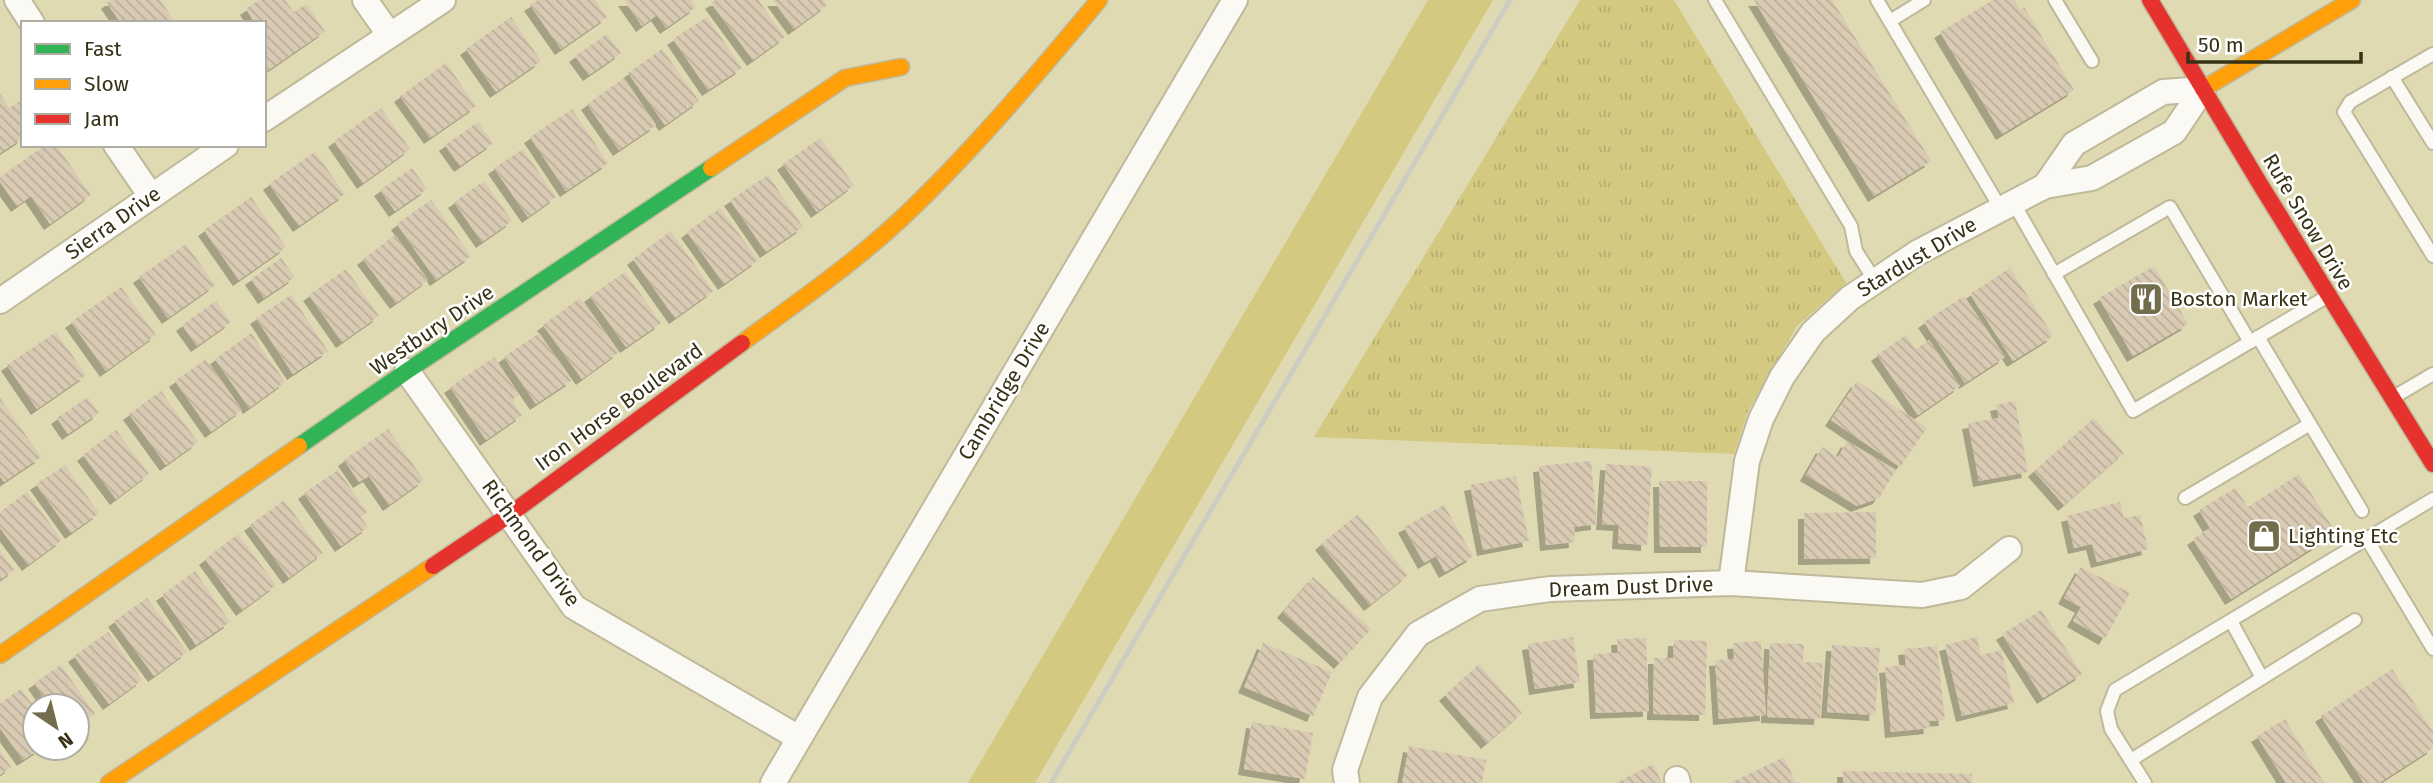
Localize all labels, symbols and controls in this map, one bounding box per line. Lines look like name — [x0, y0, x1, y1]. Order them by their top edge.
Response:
legend — [21, 21, 266, 147]
scale bar — [2188, 21, 2361, 65]
text: 50 m — [2198, 32, 2244, 58]
text: Fast — [84, 36, 122, 62]
text: Slow — [84, 71, 129, 97]
text: Jam — [84, 106, 120, 132]
street label: Rufe Snow Drive — [2257, 149, 2359, 295]
street label: Sierra Drive — [60, 181, 166, 265]
street label: Stardust Drive — [1853, 211, 1981, 303]
street label: Westbury Drive — [365, 279, 499, 381]
restaurant icon: Boston Market — [2127, 280, 2165, 318]
place label: Boston Market — [2170, 286, 2308, 312]
street label: Cambridge Drive — [952, 317, 1056, 465]
street label: Iron Horse Boulevard — [530, 337, 708, 477]
street label: Richmond Drive — [476, 474, 586, 612]
shop icon: Lighting Etc — [2245, 517, 2283, 555]
place label: Lighting Etc — [2288, 523, 2398, 549]
street label: Dream Dust Drive — [1548, 571, 1714, 603]
north arrow — [21, 692, 91, 762]
text: N — [54, 727, 77, 754]

